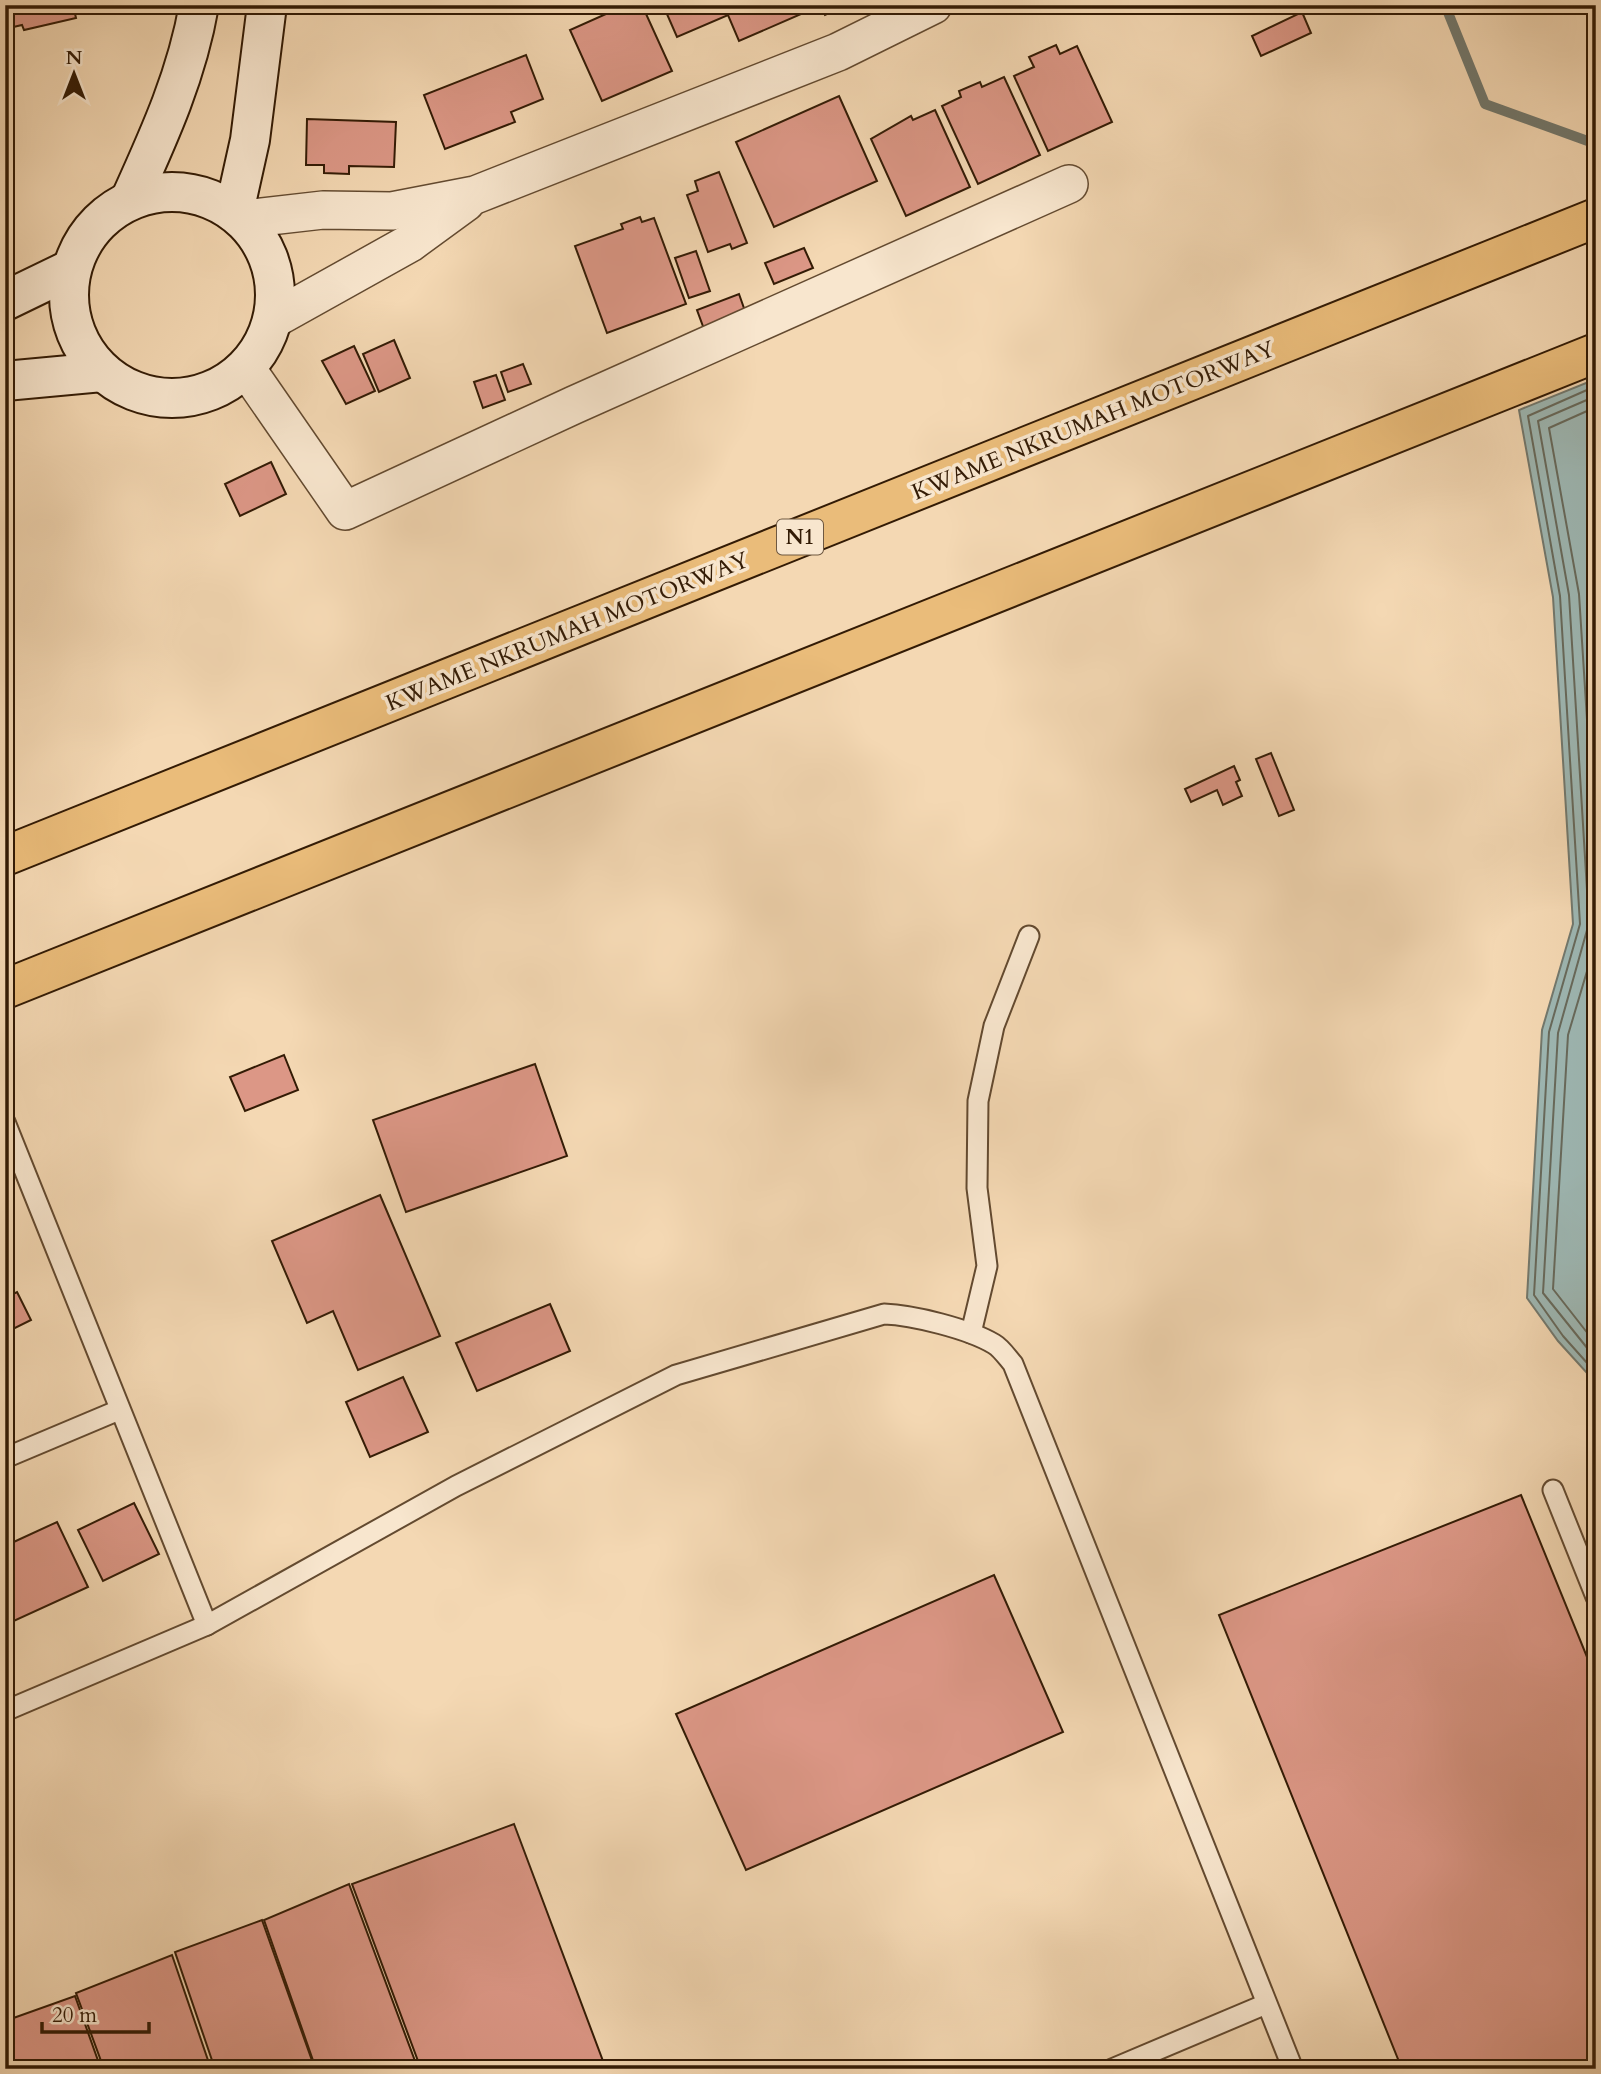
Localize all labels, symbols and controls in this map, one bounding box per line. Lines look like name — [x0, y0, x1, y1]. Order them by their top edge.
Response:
north arrow — [38, 38, 108, 108]
text: N — [66, 45, 83, 71]
street label: KWAME NKRUMAH MOTORWAY — [907, 333, 1280, 508]
road number: N1 — [777, 520, 823, 554]
street label: KWAME NKRUMAH MOTORWAY — [381, 544, 754, 719]
scale bar — [42, 1990, 149, 2034]
text: 20 m — [52, 2001, 97, 2030]

